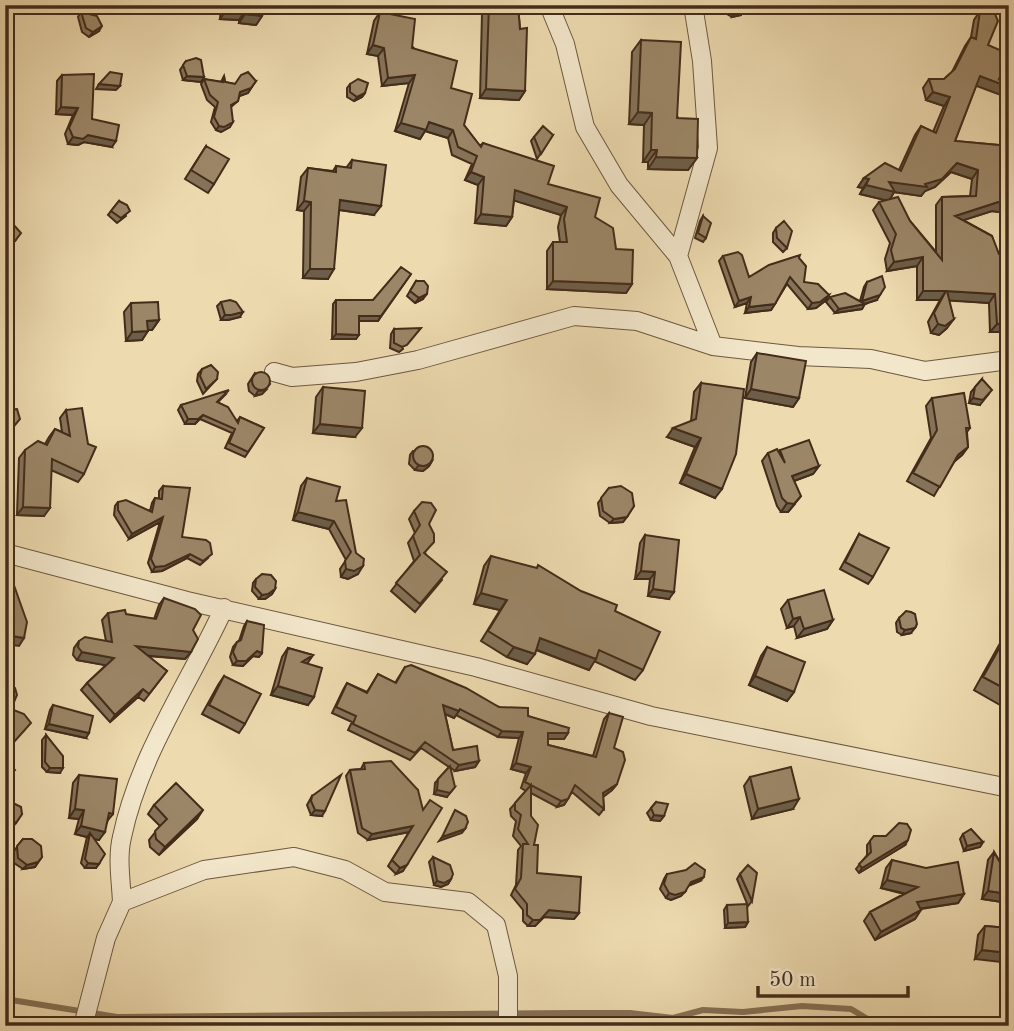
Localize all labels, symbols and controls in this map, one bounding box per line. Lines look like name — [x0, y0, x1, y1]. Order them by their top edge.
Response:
scale bar — [758, 954, 909, 998]
text: 50 m — [769, 970, 816, 991]

